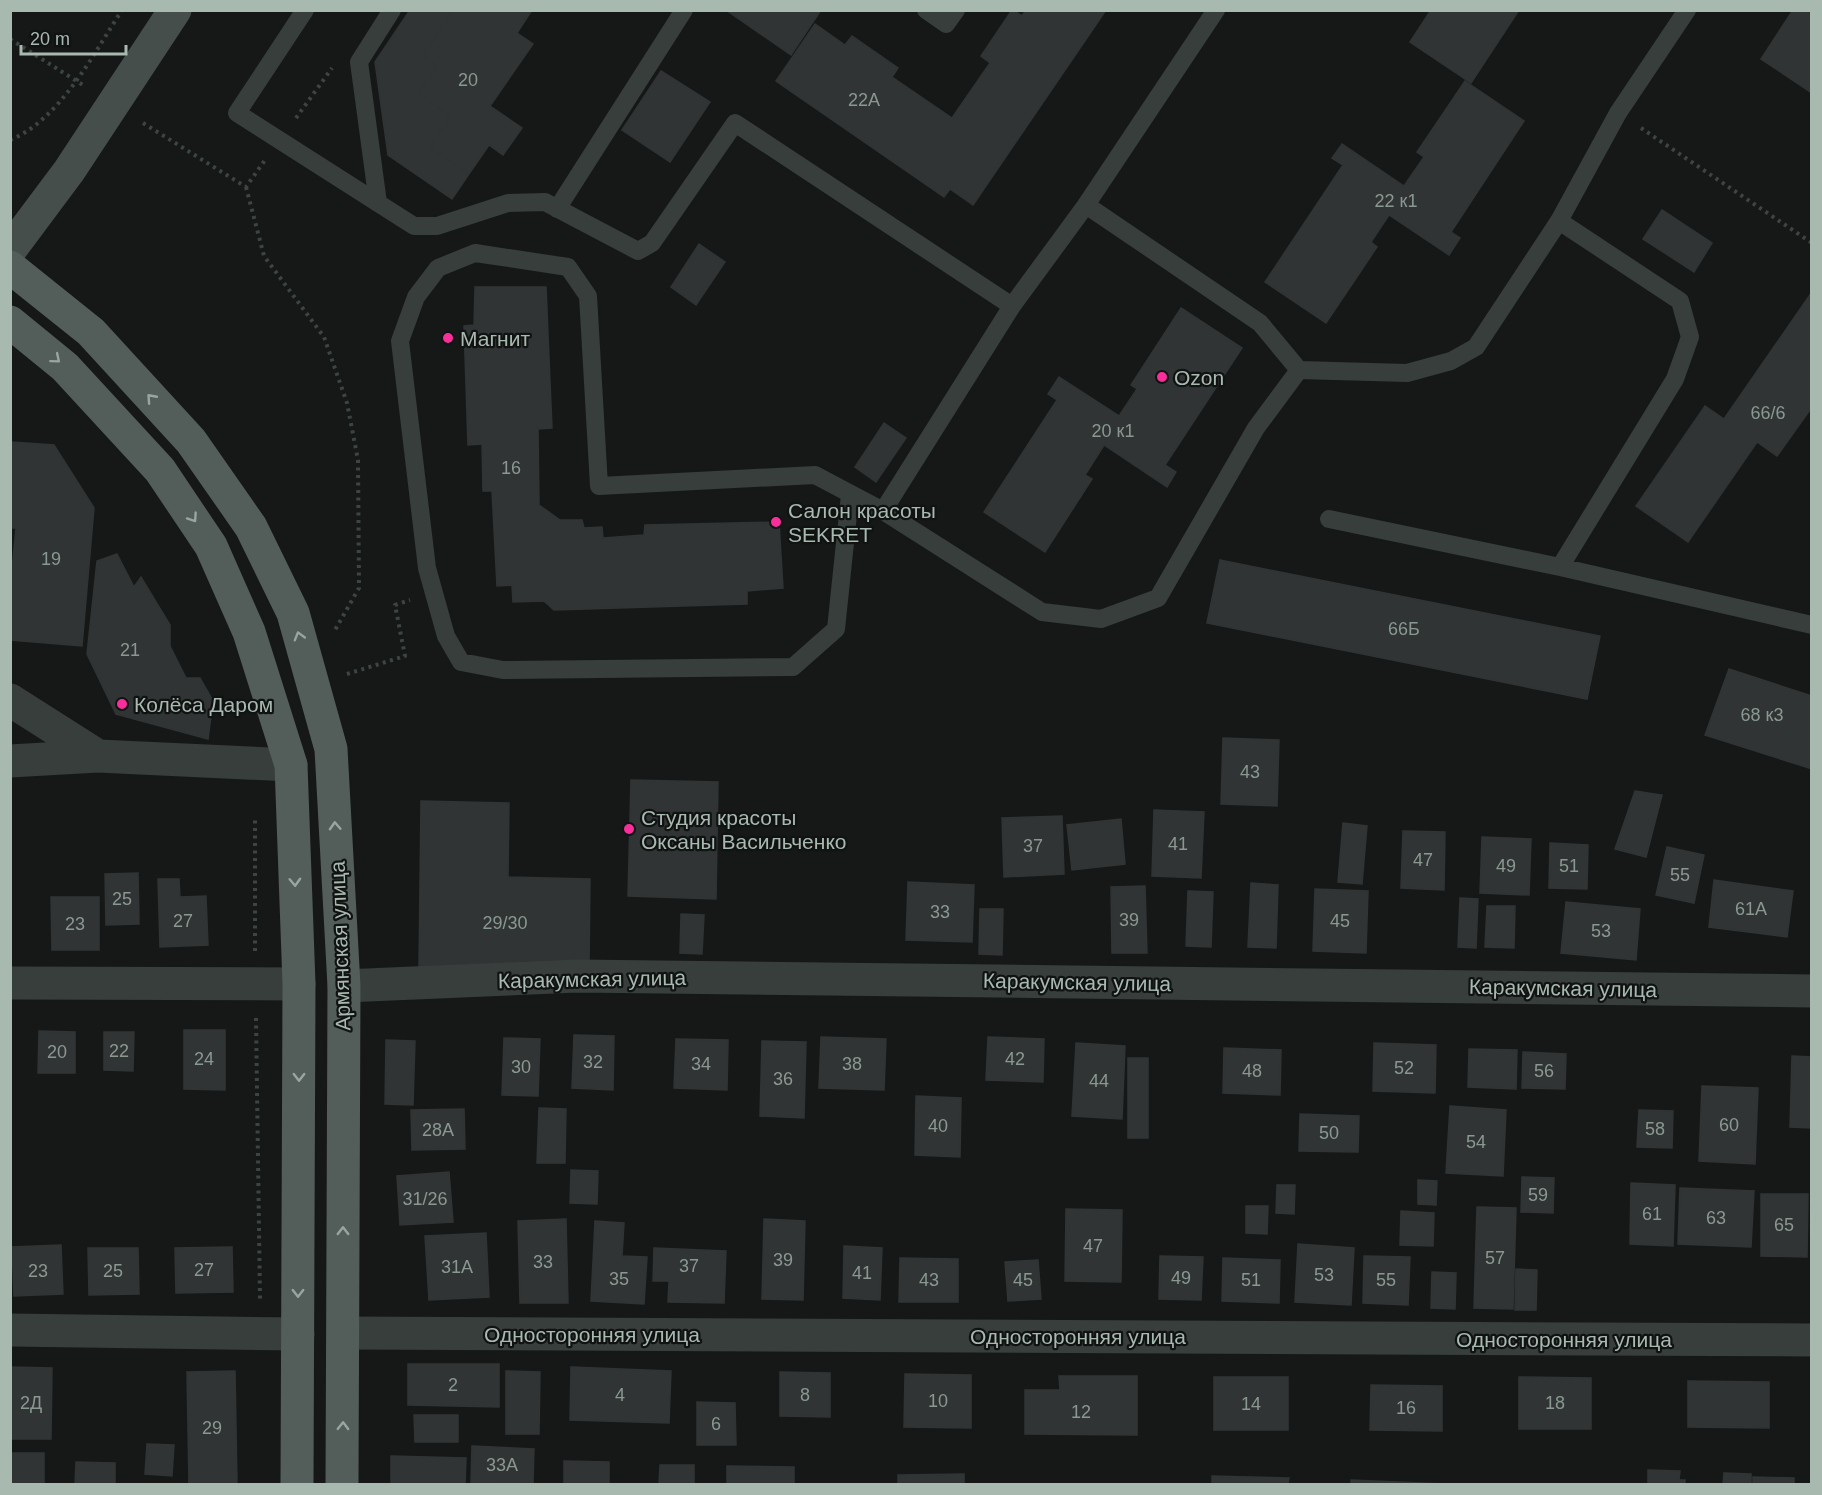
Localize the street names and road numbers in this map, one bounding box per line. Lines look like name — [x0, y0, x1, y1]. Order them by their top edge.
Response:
street label: Армянская улица — [326, 860, 354, 1031]
street label: Каракумская улица — [498, 966, 687, 992]
street label: Каракумская улица — [983, 969, 1172, 995]
street label: Каракумская улица — [1469, 975, 1658, 1001]
street label: Односторонняя улица — [484, 1323, 700, 1346]
street label: Односторонняя улица — [970, 1325, 1186, 1348]
street label: Односторонняя улица — [1456, 1328, 1672, 1351]

